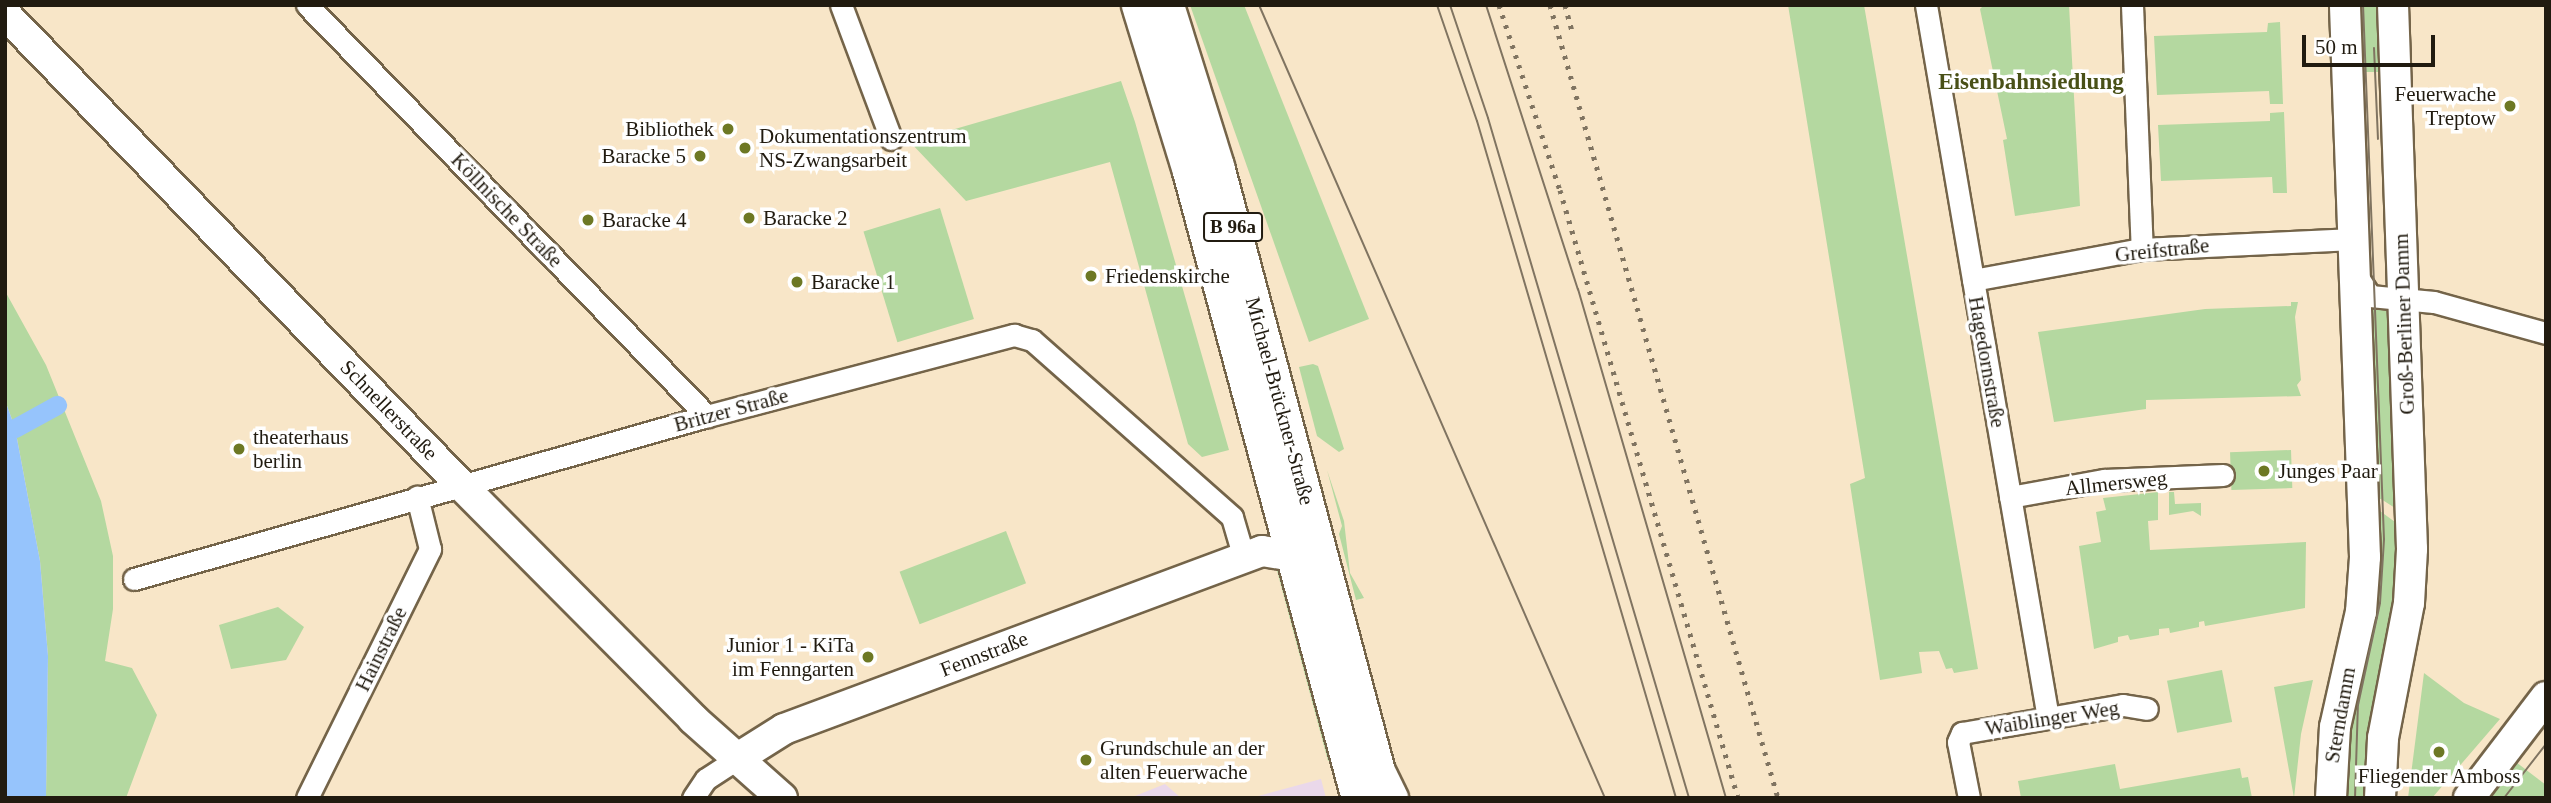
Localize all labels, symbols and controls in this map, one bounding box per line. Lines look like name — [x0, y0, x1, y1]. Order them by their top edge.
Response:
scale bar — [2306, 21, 2439, 65]
text: 50 m — [2315, 35, 2358, 59]
district label: Eisenbahnsiedlung — [1938, 68, 2124, 96]
place label: Feuerwache Treptow — [2395, 81, 2496, 131]
marker: Feuerwache Treptow — [2502, 98, 2518, 114]
place label: Bibliothek — [625, 116, 714, 142]
marker: Bibliothek — [720, 121, 736, 137]
place label: Dokumentationszentrum NS-Zwangsarbeit — [759, 123, 967, 173]
marker: Dokumentationszentrum NS-Zwangsarbeit — [737, 140, 753, 156]
place label: Baracke 5 — [601, 143, 686, 169]
street label: Köllnische Straße — [446, 147, 568, 273]
marker: Baracke 5 — [692, 148, 708, 164]
place label: Baracke 2 — [763, 205, 848, 231]
place label: Baracke 4 — [602, 207, 687, 233]
marker: Baracke 2 — [741, 210, 757, 226]
marker: Baracke 4 — [580, 212, 596, 228]
road number: B 96a — [1202, 212, 1264, 243]
street label: Greifstraße — [2114, 233, 2210, 267]
street label: Groß-Berliner Damm — [2388, 233, 2420, 415]
place label: Friedenskirche — [1105, 263, 1230, 289]
marker: Friedenskirche — [1083, 268, 1099, 284]
place label: Baracke 1 — [811, 269, 896, 295]
marker: Baracke 1 — [789, 274, 805, 290]
street label: Michael-Brückner-Straße — [1240, 294, 1320, 508]
street label: Hagedornstraße — [1963, 294, 2011, 430]
street label: Schnellerstraße — [335, 355, 443, 465]
street label: Britzer Straße — [671, 383, 791, 437]
place label: theaterhaus berlin — [253, 424, 349, 474]
marker: theaterhaus berlin — [231, 441, 247, 457]
place label: Junges Paar — [2278, 458, 2378, 484]
marker: Junges Paar — [2256, 463, 2272, 479]
street label: Allmersweg — [2064, 465, 2168, 501]
street label: Hainstraße — [350, 603, 412, 695]
street label: Fennstraße — [936, 626, 1032, 682]
place label: Junior 1 - KiTa im Fenngarten — [727, 632, 854, 682]
marker: Junior 1 - KiTa im Fenngarten — [860, 649, 876, 665]
street label: Sterndamm — [2319, 665, 2361, 765]
street label: Waiblinger Weg — [1983, 695, 2121, 741]
place label: Grundschule an der alten Feuerwache — [1100, 735, 1264, 785]
marker: Fliegender Amboss — [2431, 744, 2447, 760]
marker: Grundschule an der alten Feuerwache — [1078, 752, 1094, 768]
place label: Fliegender Amboss — [2357, 763, 2521, 789]

